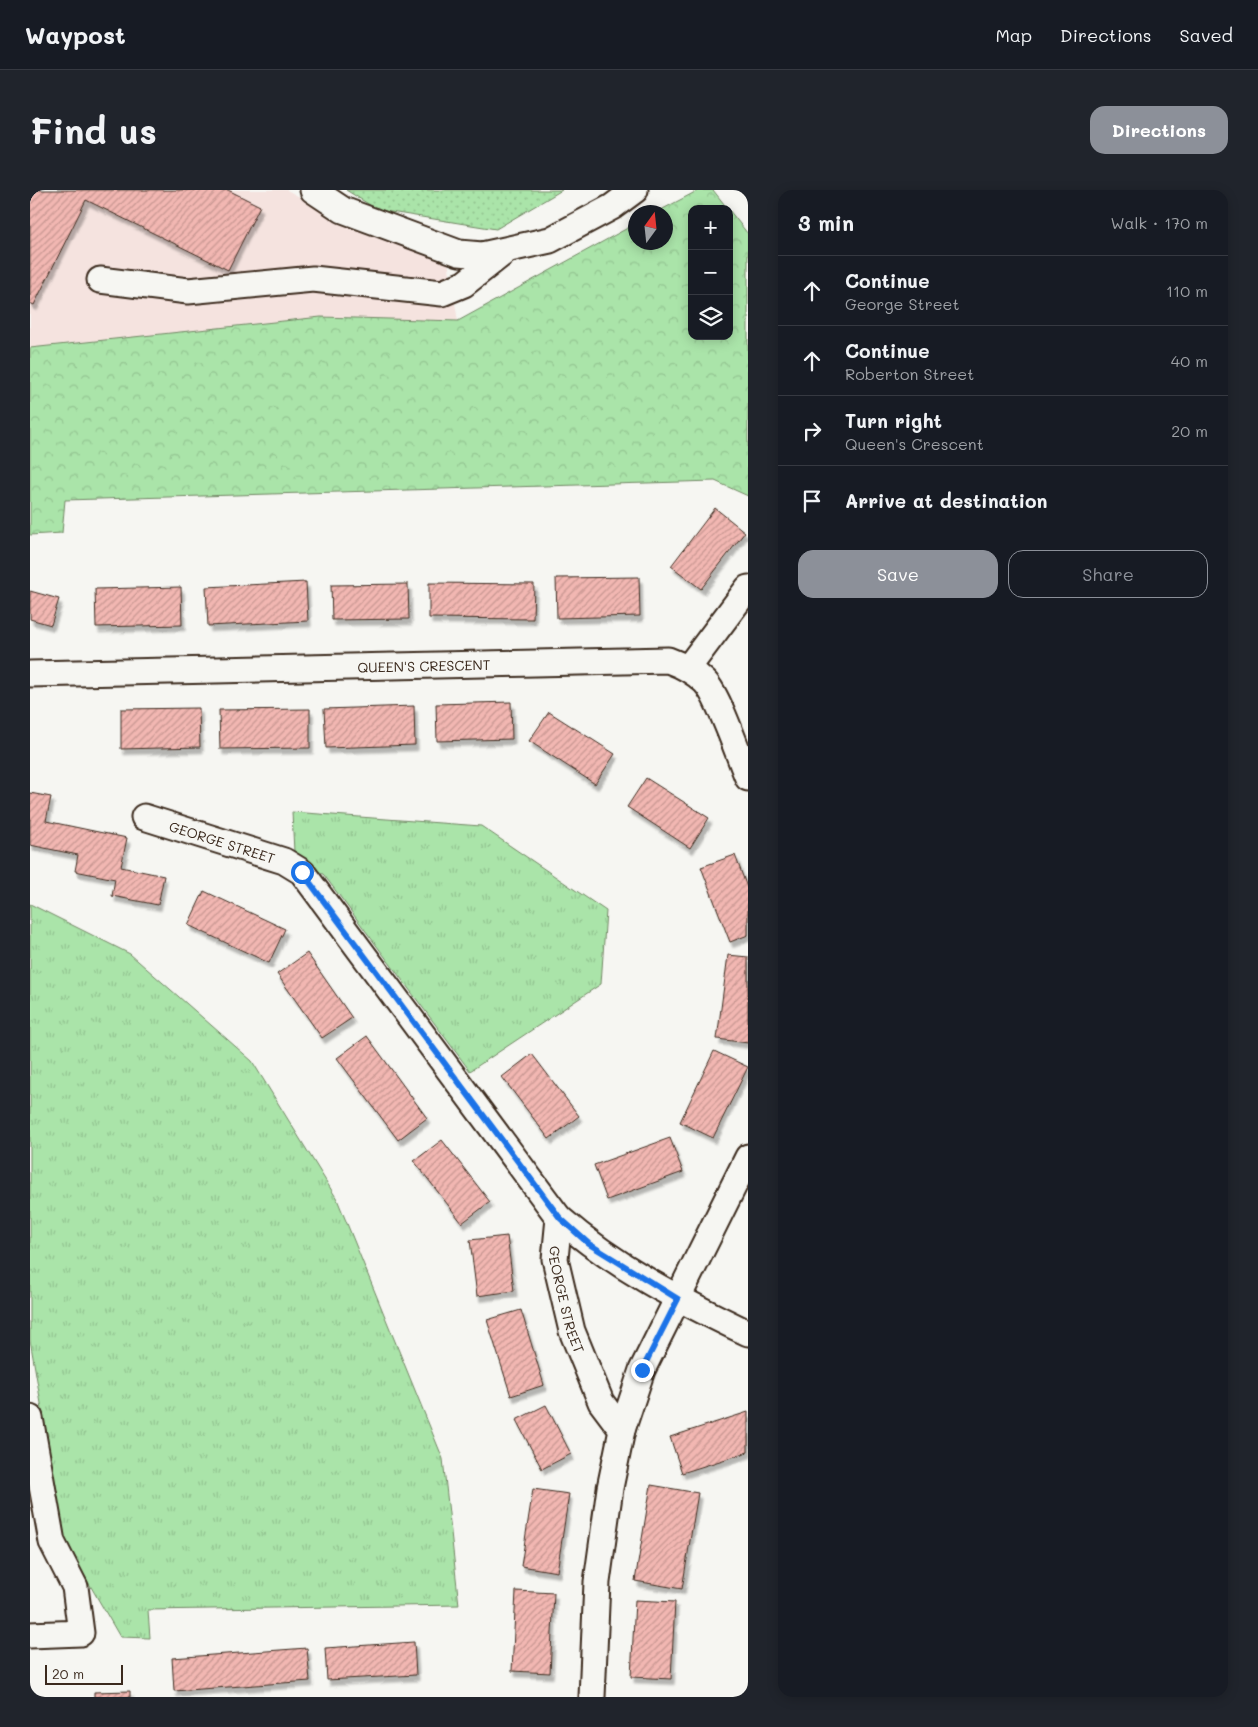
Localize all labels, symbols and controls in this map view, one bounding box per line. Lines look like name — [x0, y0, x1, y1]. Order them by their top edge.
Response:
text: Waypost — [25, 19, 126, 50]
text: Map — [995, 23, 1032, 47]
text: Directions — [1060, 23, 1152, 47]
text: Saved — [1180, 23, 1233, 47]
button: Directions — [1090, 106, 1228, 154]
text: Find us — [30, 107, 157, 153]
north arrow — [628, 205, 673, 250]
map controls — [688, 205, 733, 340]
button: + — [688, 205, 733, 250]
text: 3 min — [798, 209, 854, 236]
text: Walk · 170 m — [1110, 212, 1208, 233]
button: − — [688, 250, 733, 295]
text: Continue — [845, 268, 930, 293]
icon: ahead — [798, 277, 826, 305]
text: 110 m — [1166, 280, 1208, 301]
text: George Street — [845, 293, 960, 314]
button: layers — [688, 295, 733, 340]
text: Continue — [845, 338, 930, 363]
icon: ahead — [798, 347, 826, 375]
text: 40 m — [1171, 350, 1208, 371]
text: Roberton Street — [845, 363, 974, 384]
text: Turn right — [845, 408, 942, 433]
icon: right — [798, 417, 826, 445]
text: 20 m — [1171, 420, 1208, 441]
text: Queen's Crescent — [845, 433, 984, 454]
icon: arrive — [798, 487, 826, 515]
text: Arrive at destination — [845, 488, 1048, 513]
button: Save — [798, 550, 998, 598]
button: Share — [1008, 550, 1208, 598]
street label: QUEEN'S CRESCENT — [357, 654, 491, 676]
street label: GEORGE STREET — [167, 816, 278, 867]
route start — [291, 861, 314, 884]
street label: GEORGE STREET — [545, 1245, 590, 1356]
route end — [631, 1359, 654, 1382]
scale bar — [45, 1662, 122, 1685]
text: 20 m — [52, 1664, 84, 1683]

